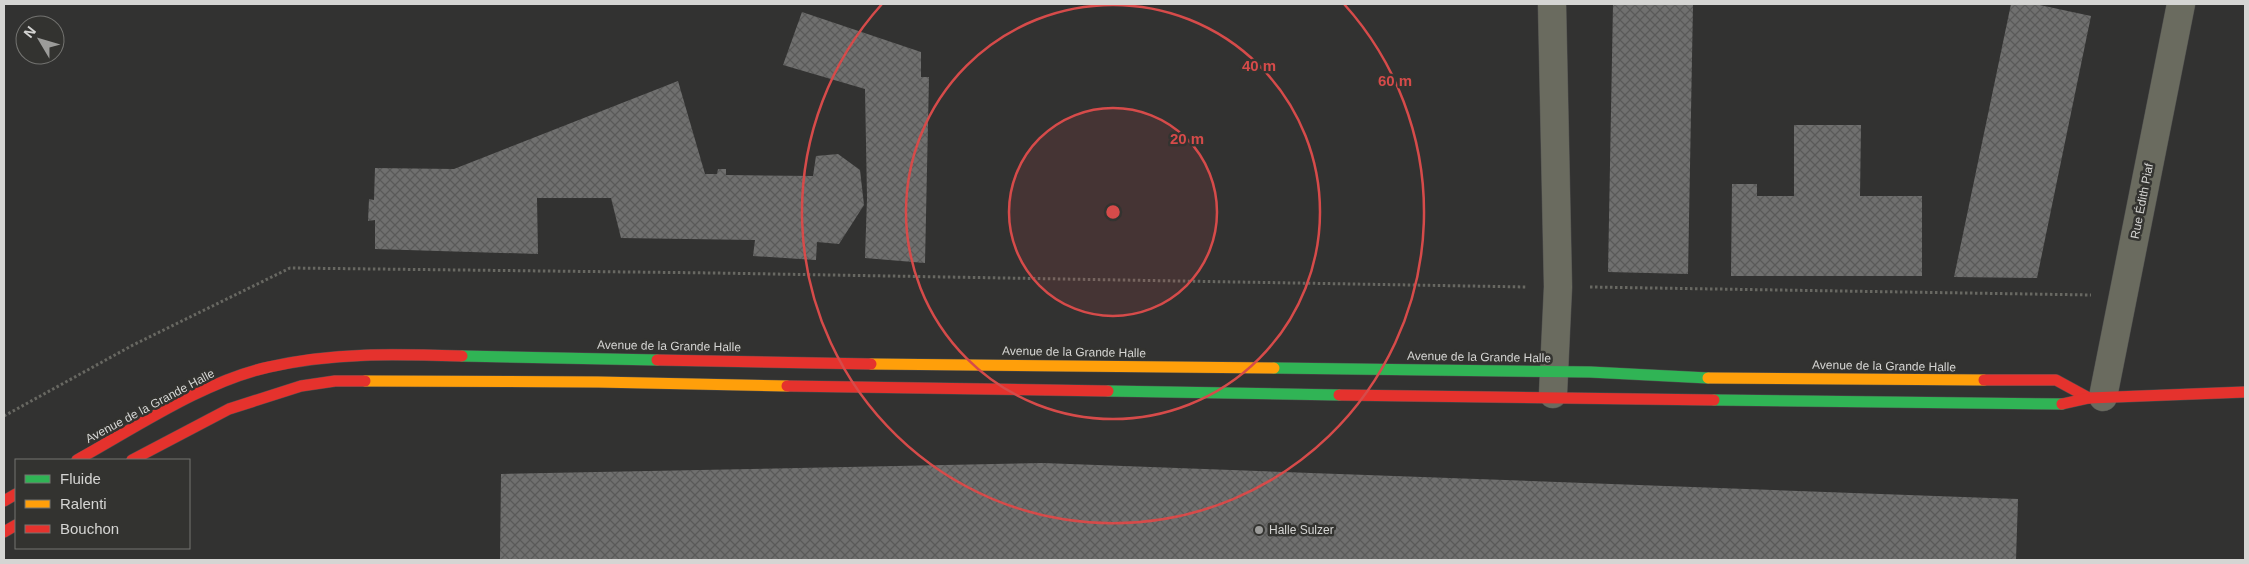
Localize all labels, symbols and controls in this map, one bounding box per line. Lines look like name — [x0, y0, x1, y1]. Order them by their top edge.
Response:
north arrow — [15, 15, 65, 65]
text: N — [20, 23, 39, 41]
text: 40 m — [1242, 57, 1276, 74]
text: 60 m — [1378, 72, 1412, 89]
text: 20 m — [1170, 130, 1204, 147]
street label: Rue Édith Piaf — [2127, 161, 2156, 240]
centre of rings — [1104, 203, 1122, 221]
street label: Avenue de la Grande Halle — [597, 338, 741, 354]
street label: Avenue de la Grande Halle — [1002, 344, 1146, 360]
street label: Avenue de la Grande Halle — [1407, 349, 1551, 365]
street label: Avenue de la Grande Halle — [1812, 358, 1956, 374]
street label: Avenue de la Grande Halle — [83, 366, 217, 446]
legend — [15, 459, 190, 549]
text: Fluide — [60, 470, 101, 487]
text: Ralenti — [60, 495, 107, 512]
text: Bouchon — [60, 520, 119, 537]
place label: Halle Sulzer — [1269, 523, 1334, 537]
marker: Halle Sulzer — [1253, 524, 1265, 536]

